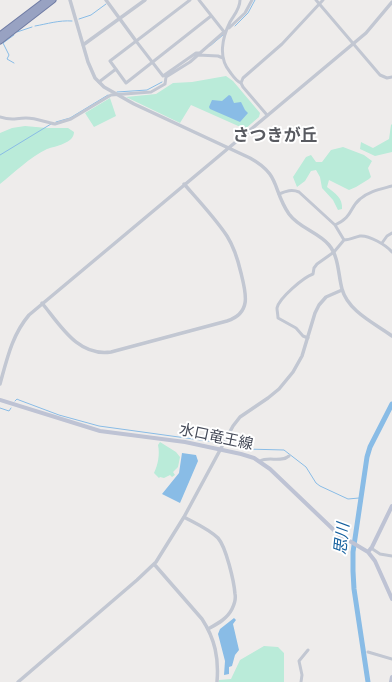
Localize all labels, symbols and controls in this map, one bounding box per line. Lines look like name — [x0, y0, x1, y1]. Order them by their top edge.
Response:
district label: さつきが丘 — [233, 127, 317, 147]
street label: 水口竜王線 — [177, 421, 255, 455]
water label: 思川 — [332, 522, 354, 556]

